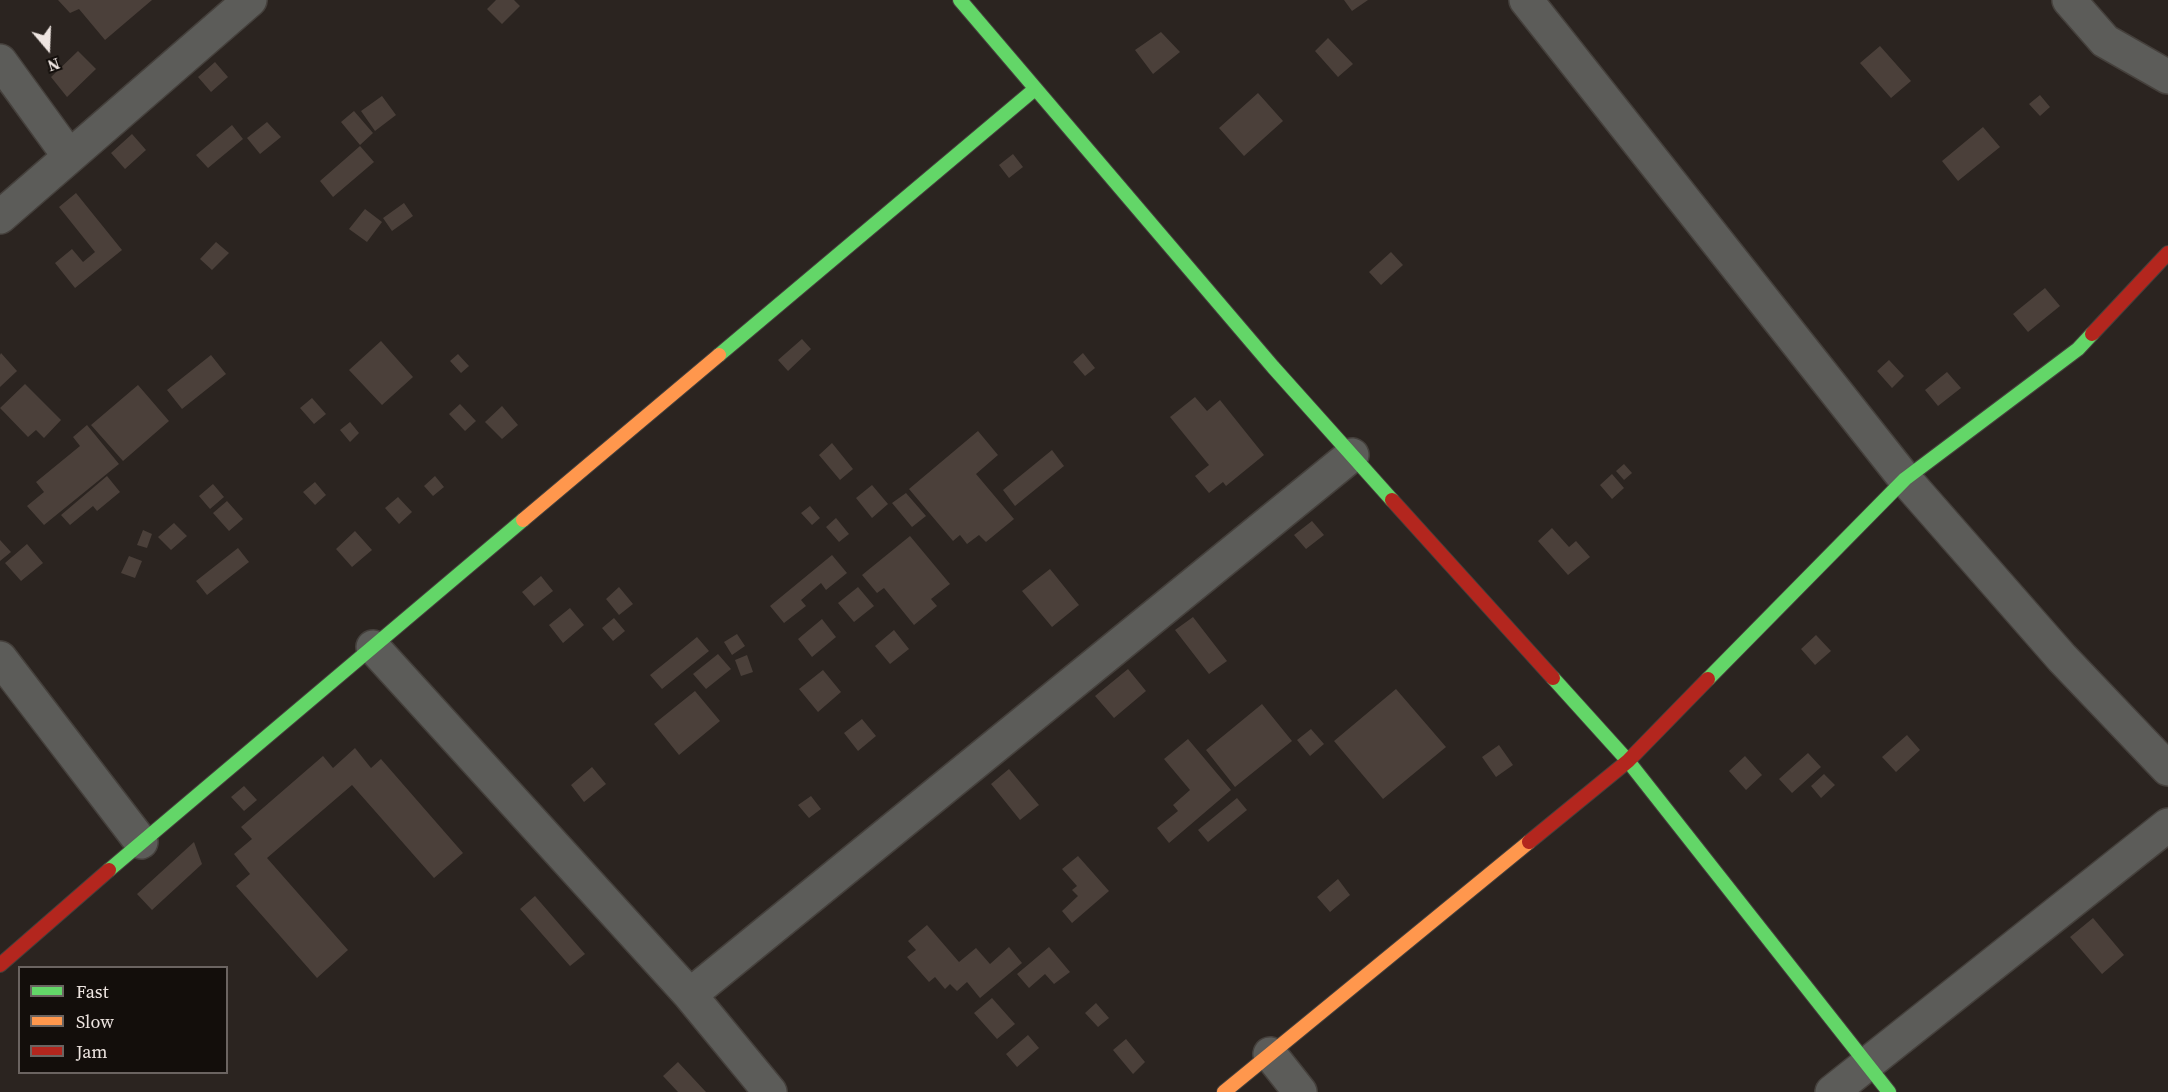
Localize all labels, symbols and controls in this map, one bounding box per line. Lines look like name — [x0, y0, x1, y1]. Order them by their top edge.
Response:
north arrow — [18, 18, 78, 78]
text: N — [45, 53, 63, 77]
legend — [18, 966, 228, 1074]
text: Fast — [76, 979, 109, 1004]
text: Slow — [76, 1009, 114, 1034]
text: Jam — [76, 1039, 108, 1064]

